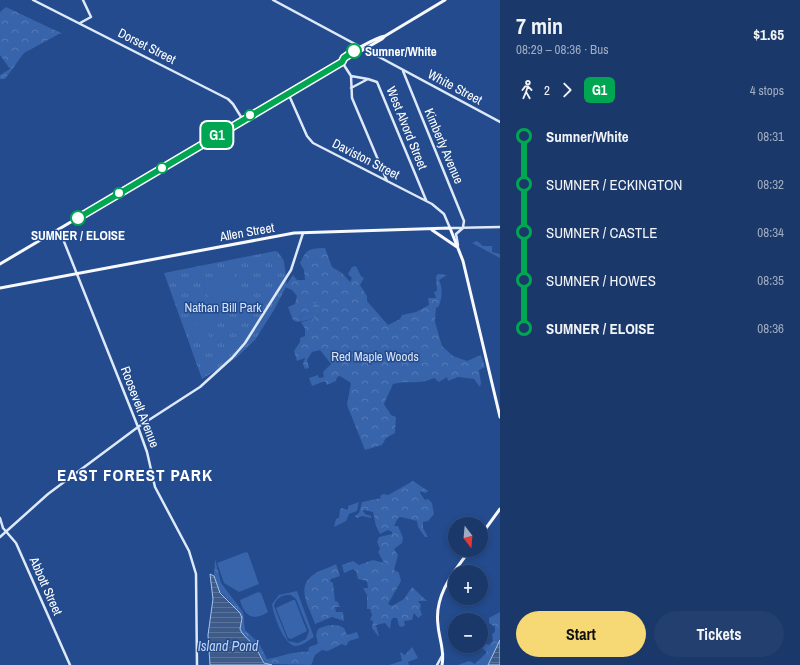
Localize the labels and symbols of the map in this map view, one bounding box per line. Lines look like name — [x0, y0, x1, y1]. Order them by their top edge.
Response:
street label: Dorset Street — [115, 24, 179, 68]
marker: Sumner/White — [346, 43, 362, 59]
place label: Sumner/White — [365, 43, 437, 60]
street label: White Street — [425, 66, 485, 108]
street label: West Alvord Street — [383, 84, 431, 172]
street label: Kimberly Avenue — [420, 106, 468, 186]
unlabelled marker — [244, 109, 256, 121]
line badge: G1 — [199, 122, 235, 148]
street label: Daviston Street — [329, 135, 403, 183]
unlabelled marker — [156, 162, 168, 174]
unlabelled marker — [113, 187, 125, 199]
marker: SUMNER / ELOISE — [70, 210, 86, 226]
street label: Allen Street — [217, 219, 276, 245]
place label: SUMNER / ELOISE — [31, 227, 125, 244]
park label: Nathan Bill Park — [184, 299, 262, 316]
park label: Red Maple Woods — [331, 348, 419, 365]
street label: Roosevelt Avenue — [117, 364, 163, 450]
district label: EAST FOREST PARK — [57, 463, 213, 486]
north arrow — [448, 517, 488, 557]
street label: Abbott Street — [25, 553, 66, 618]
water label: Island Pond — [198, 637, 259, 655]

